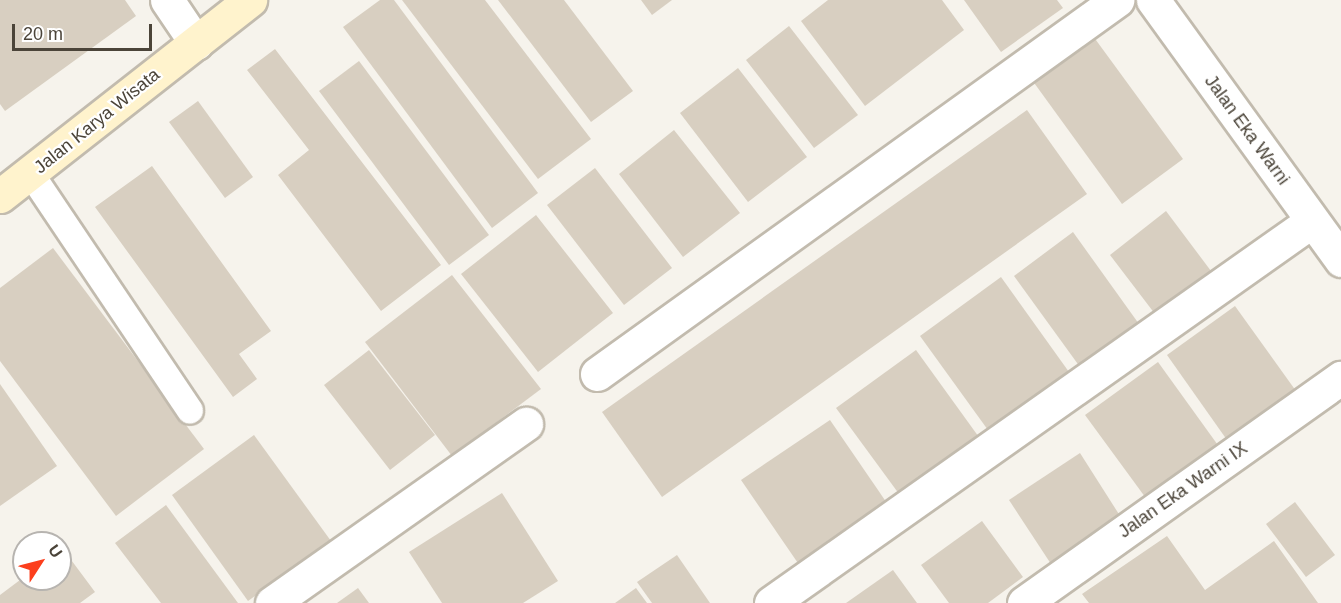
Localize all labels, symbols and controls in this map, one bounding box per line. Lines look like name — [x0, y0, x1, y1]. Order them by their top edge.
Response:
scale bar — [15, 12, 154, 50]
text: 20 m — [23, 24, 63, 44]
street label: Jalan Karya Wisata — [30, 64, 164, 178]
street label: Jalan Eka Warni — [1200, 71, 1294, 189]
street label: Jalan Eka Warni IX — [1114, 437, 1252, 543]
north arrow — [12, 531, 72, 591]
text: U — [45, 542, 66, 561]

